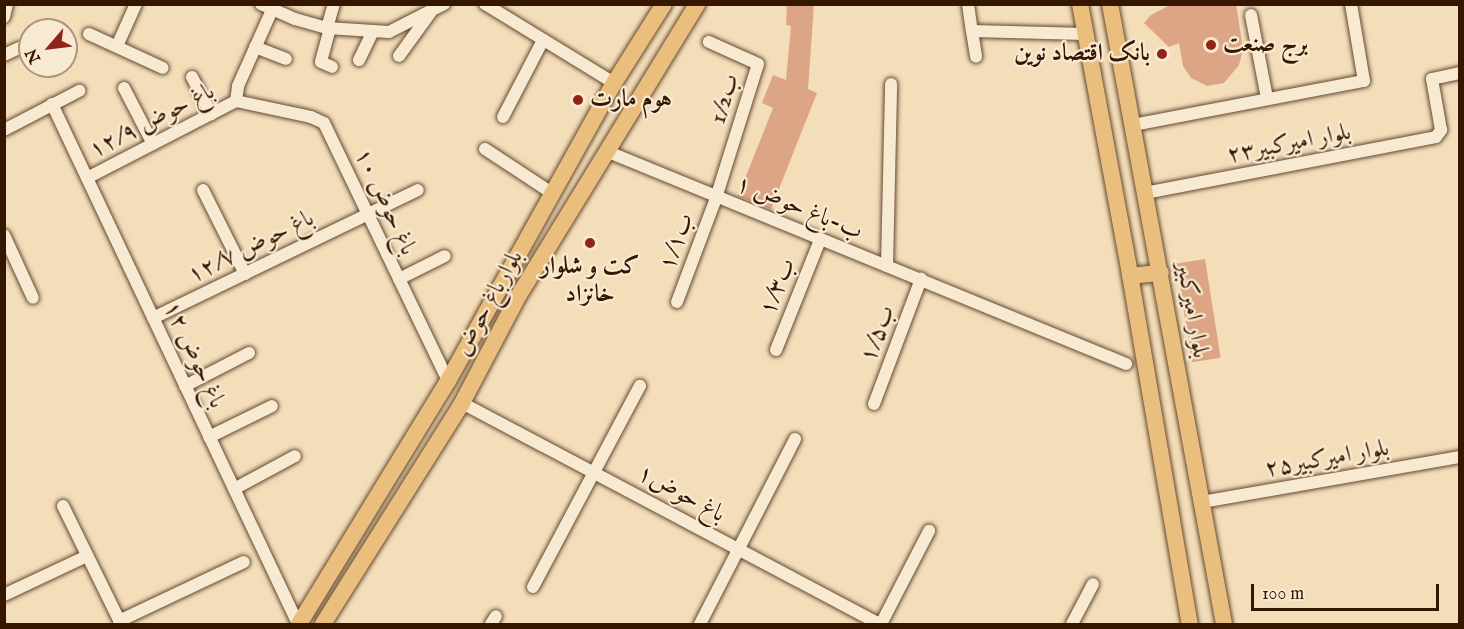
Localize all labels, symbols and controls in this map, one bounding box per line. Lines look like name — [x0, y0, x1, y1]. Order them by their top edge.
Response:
north arrow — [18, 18, 78, 78]
place label: برج صنعت — [1223, 31, 1308, 59]
marker: برج صنعت — [1204, 38, 1218, 52]
place label: بانک اقتصاد نوین — [1014, 40, 1150, 68]
text: N — [22, 45, 46, 66]
marker: بانک اقتصاد نوین — [1155, 47, 1169, 61]
street label: 1/2ب — [704, 71, 746, 127]
street label: ۱۲/۹ باغ حوض — [84, 77, 220, 165]
place label: هوم مارت — [590, 86, 672, 114]
marker: هوم مارت — [571, 93, 585, 107]
street label: ۲۳بلوار امیرکبیر — [1225, 118, 1353, 170]
street label: ۱۰ باغ حوض — [348, 144, 422, 260]
street label: ۱ ب-باغ حوض — [731, 170, 867, 246]
street label: ۱۲/۷ باغ حوض — [183, 204, 319, 290]
street label: ب۱/۱ — [653, 210, 701, 274]
marker: کت و شلوار خانزاد — [583, 236, 597, 250]
street label: بلوارباغ حوض — [448, 245, 530, 361]
place label: کت و شلوار خانزاد — [540, 253, 640, 309]
street label: ب۱/۳ — [754, 254, 802, 320]
street label: بلوار امیرکبیر — [1169, 260, 1215, 360]
street label: ۱۲ باغ حوض — [157, 297, 231, 413]
street label: ب۱/۵ — [854, 302, 902, 366]
street label: بلوار امیرکبیر۲۵ — [1263, 434, 1391, 484]
street label: باغ حوض۱ — [632, 459, 730, 529]
scale bar — [1254, 572, 1442, 610]
text: 100 m — [1262, 583, 1304, 606]

